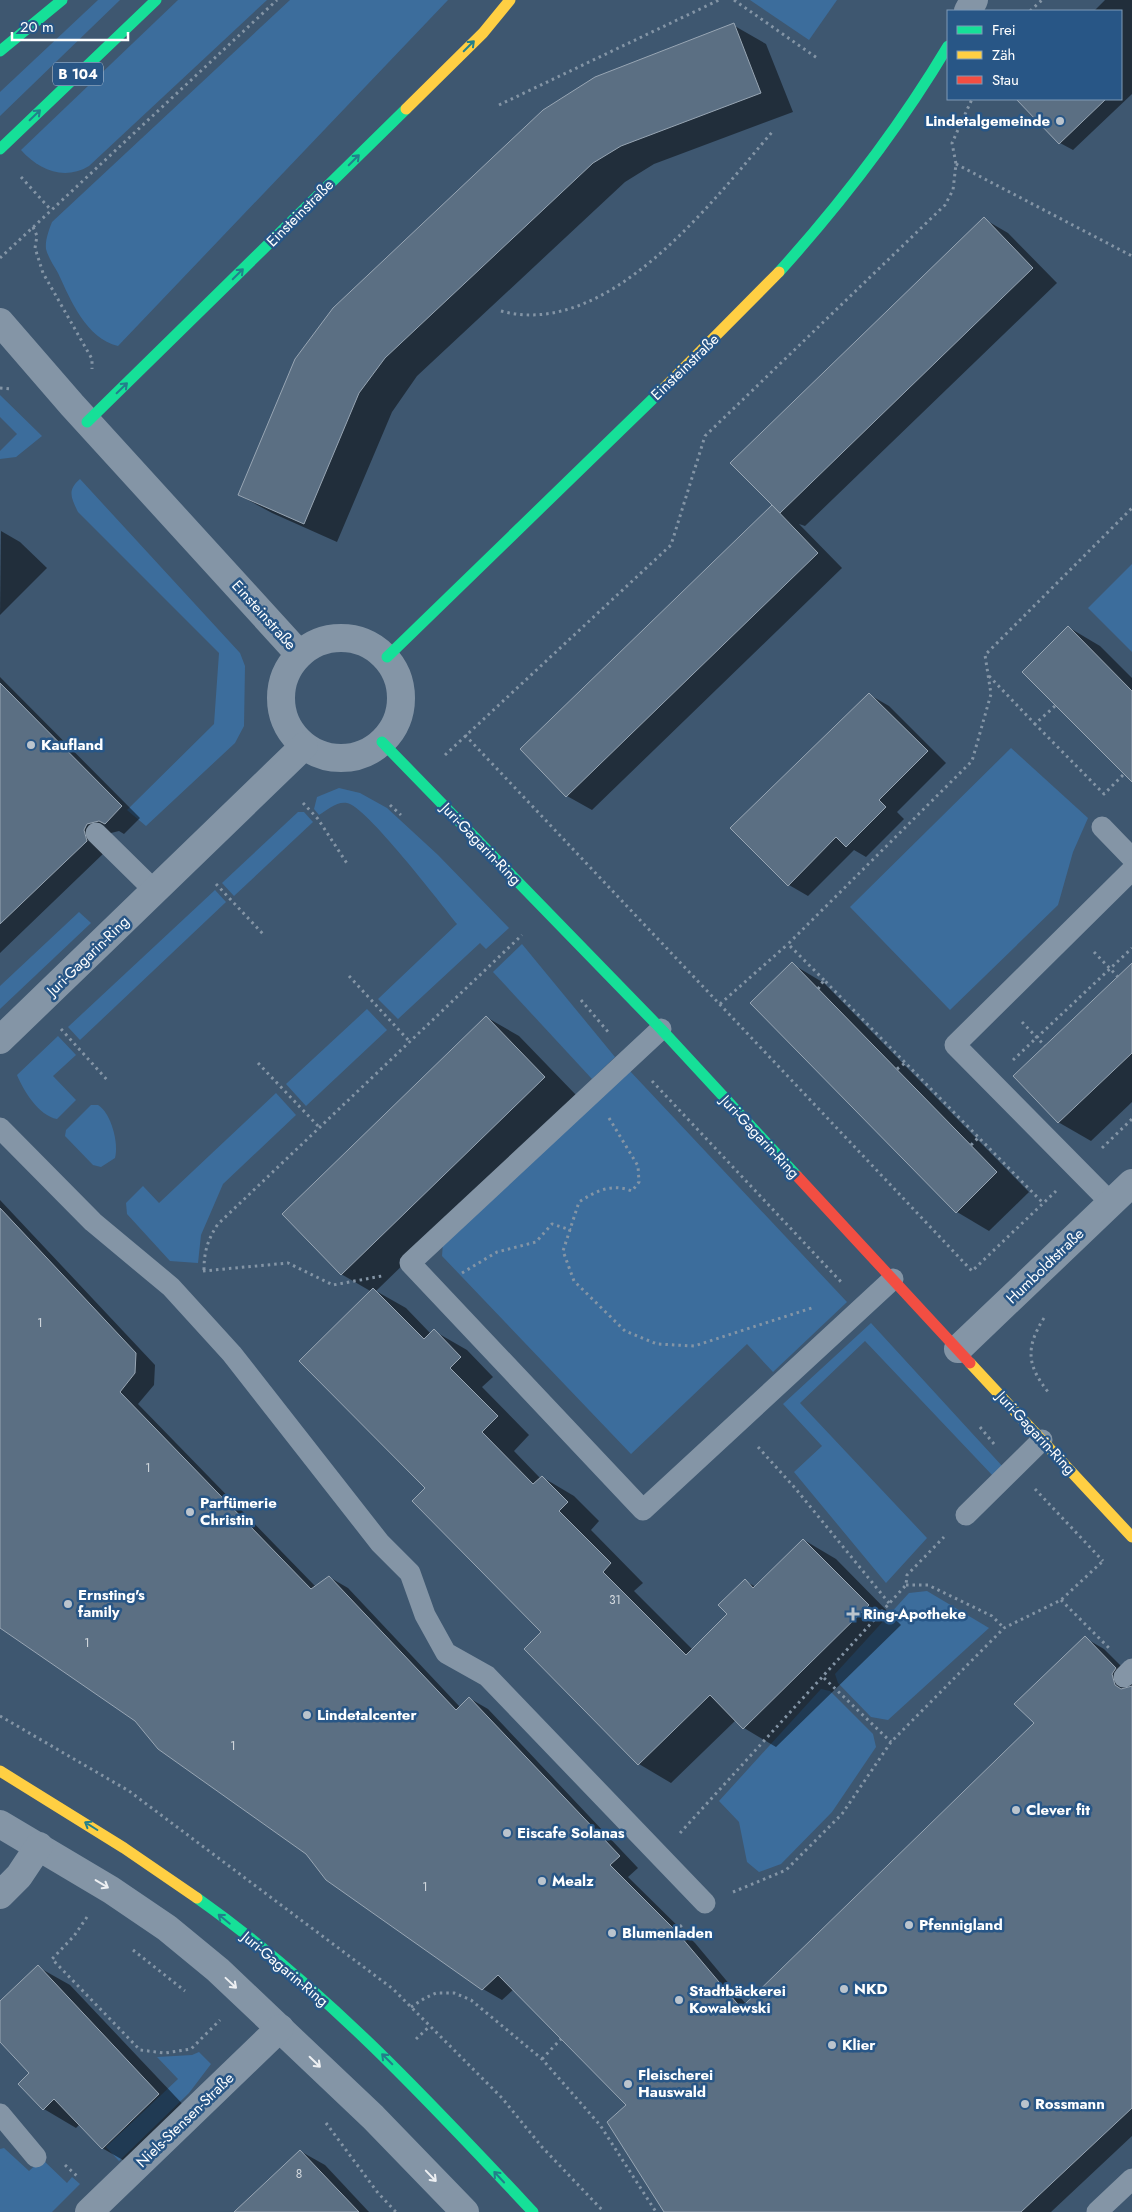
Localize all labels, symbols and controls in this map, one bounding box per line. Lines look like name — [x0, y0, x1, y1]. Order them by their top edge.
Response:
scale bar — [12, 10, 129, 42]
legend — [947, 10, 1122, 100]
text: 20 m — [20, 16, 54, 38]
text: Frei — [992, 19, 1016, 41]
one-way arrow — [463, 40, 476, 52]
text: Zäh — [992, 44, 1015, 66]
road number: B 104 — [53, 62, 103, 86]
text: Stau — [992, 69, 1019, 91]
one-way arrow — [29, 109, 42, 121]
place label: Lindetalgemeinde — [925, 110, 1050, 132]
marker: Lindetalgemeinde — [1054, 115, 1066, 127]
one-way arrow — [347, 154, 360, 166]
street label: Einsteinstraße — [261, 174, 339, 252]
one-way arrow — [232, 268, 244, 280]
street label: Einsteinstraße — [646, 329, 724, 405]
one-way arrow — [116, 382, 128, 394]
street label: Einsteinstraße — [227, 575, 302, 655]
place label: Kaufland — [41, 734, 103, 756]
marker: Kaufland — [25, 739, 37, 751]
street label: Juri-Gagarin-Ring — [435, 796, 526, 890]
street label: Juri-Gagarin-Ring — [40, 911, 134, 1002]
street label: Juri-Gagarin-Ring — [714, 1089, 805, 1184]
street label: Humboldtstraße — [1001, 1223, 1089, 1309]
house number: 1 — [37, 1314, 43, 1332]
street label: Juri-Gagarin-Ring — [990, 1385, 1081, 1480]
house number: 1 — [145, 1459, 151, 1477]
place label: Parfümerie Christin — [200, 1492, 277, 1531]
marker: Parfümerie Christin — [184, 1506, 196, 1518]
place label: Ernsting's family — [78, 1584, 145, 1623]
house number: 31 — [609, 1591, 621, 1609]
marker: Ernsting's family — [62, 1598, 74, 1610]
place label: Ring-Apotheke — [863, 1603, 966, 1625]
marker: Ring-Apotheke — [847, 1608, 859, 1620]
house number: 1 — [84, 1634, 90, 1652]
place label: Lindetalcenter — [317, 1704, 417, 1726]
marker: Lindetalcenter — [301, 1709, 313, 1721]
house number: 1 — [230, 1737, 236, 1755]
place label: Clever fit — [1026, 1799, 1090, 1821]
marker: Clever fit — [1010, 1804, 1022, 1816]
one-way arrow — [85, 1821, 99, 1831]
place label: Eiscafe Solanas — [517, 1822, 625, 1844]
marker: Eiscafe Solanas — [501, 1827, 513, 1839]
place label: Mealz — [552, 1870, 594, 1892]
marker: Mealz — [536, 1875, 548, 1887]
house number: 1 — [422, 1878, 428, 1896]
one-way arrow — [95, 1879, 109, 1890]
one-way arrow — [218, 1913, 231, 1924]
place label: Pfennigland — [919, 1914, 1003, 1936]
marker: Pfennigland — [903, 1919, 915, 1931]
place label: Blumenladen — [622, 1922, 713, 1944]
street label: Juri-Gagarin-Ring — [235, 1925, 333, 2012]
marker: Blumenladen — [606, 1927, 618, 1939]
one-way arrow — [225, 1977, 237, 1989]
place label: NKD — [854, 1978, 887, 2000]
place label: Stadtbäckerei Kowalewski — [689, 1980, 786, 2019]
marker: NKD — [838, 1983, 850, 1995]
marker: Stadtbäckerei Kowalewski — [673, 1994, 685, 2006]
place label: Klier — [842, 2034, 876, 2056]
marker: Klier — [826, 2039, 838, 2051]
one-way arrow — [381, 2053, 393, 2065]
one-way arrow — [309, 2056, 322, 2068]
place label: Fleischerei Hauswald — [638, 2064, 713, 2103]
street label: Niels-Stensen-Straße — [131, 2067, 239, 2173]
marker: Fleischerei Hauswald — [622, 2078, 634, 2090]
place label: Rossmann — [1035, 2093, 1105, 2115]
marker: Rossmann — [1019, 2098, 1031, 2110]
house number: 8 — [296, 2165, 302, 2183]
one-way arrow — [425, 2170, 437, 2183]
one-way arrow — [493, 2170, 505, 2183]

